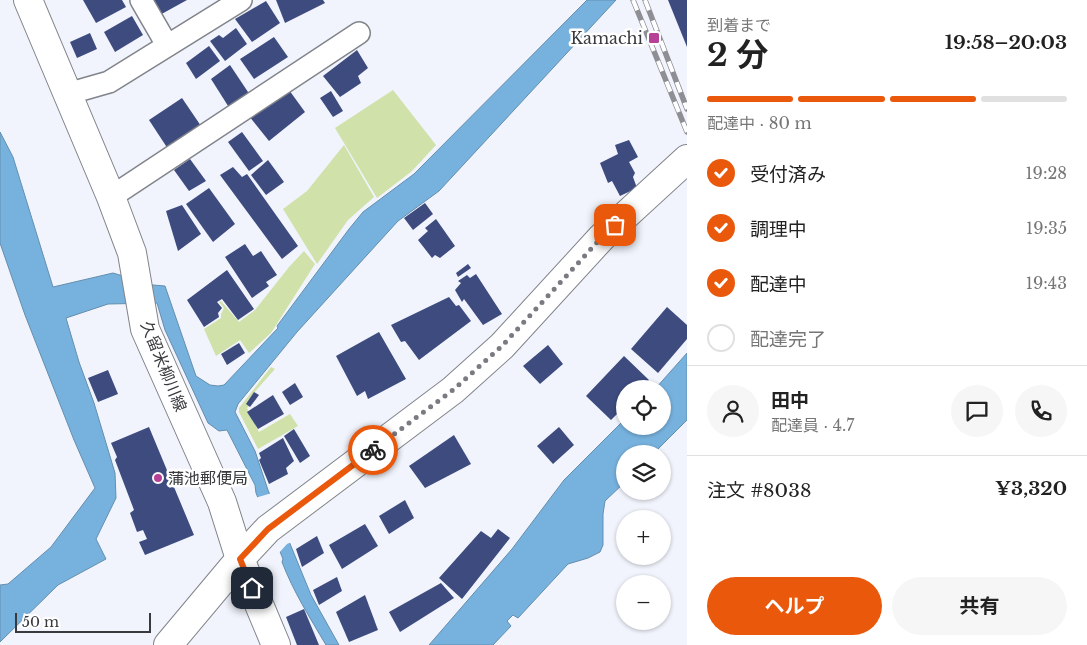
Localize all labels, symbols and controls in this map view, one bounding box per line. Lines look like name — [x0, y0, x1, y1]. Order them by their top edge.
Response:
text: 到着まで — [707, 15, 771, 35]
place label: Kamachi — [571, 28, 644, 48]
marker: Kamachi — [647, 31, 661, 45]
text: 19:58–20:03 — [945, 31, 1067, 54]
text: 2 分 — [707, 35, 768, 75]
text: 配達中 · 80 m — [707, 113, 812, 133]
icon: check — [707, 159, 735, 187]
text: 受付済み — [750, 163, 826, 186]
text: 19:28 — [1025, 163, 1067, 183]
pin — [594, 204, 636, 246]
icon: bag — [601, 211, 629, 239]
icon: check — [707, 214, 735, 242]
text: 調理中 — [750, 218, 807, 241]
text: 19:35 — [1026, 218, 1067, 238]
icon: check — [707, 269, 735, 297]
text: 配達中 — [750, 273, 807, 296]
text: 19:43 — [1026, 273, 1067, 293]
street label: 久留米柳川線 — [137, 318, 191, 414]
text: 配達完了 — [750, 328, 826, 351]
map controls — [616, 380, 671, 630]
button: locate — [616, 380, 671, 435]
button: person — [707, 385, 759, 437]
button: chat — [951, 385, 1003, 437]
button: phone — [1015, 385, 1067, 437]
text: 田中 — [771, 389, 809, 412]
text: 配達員 · 4.7 — [771, 415, 854, 435]
courier — [348, 425, 398, 475]
icon: bike — [359, 436, 387, 464]
button: layers — [616, 445, 671, 500]
place label: 蒲池郵便局 — [168, 468, 248, 488]
marker: 蒲池郵便局 — [152, 472, 164, 484]
text: ¥3,320 — [995, 477, 1067, 500]
text: 注文 #8038 — [707, 479, 811, 502]
button: + — [616, 510, 671, 565]
pin — [231, 567, 273, 609]
icon: home — [238, 574, 266, 602]
button: − — [616, 575, 671, 630]
button: ヘルプ — [707, 577, 882, 635]
button: 共有 — [892, 577, 1067, 635]
scale bar — [15, 610, 151, 633]
text: 50 m — [22, 613, 59, 631]

